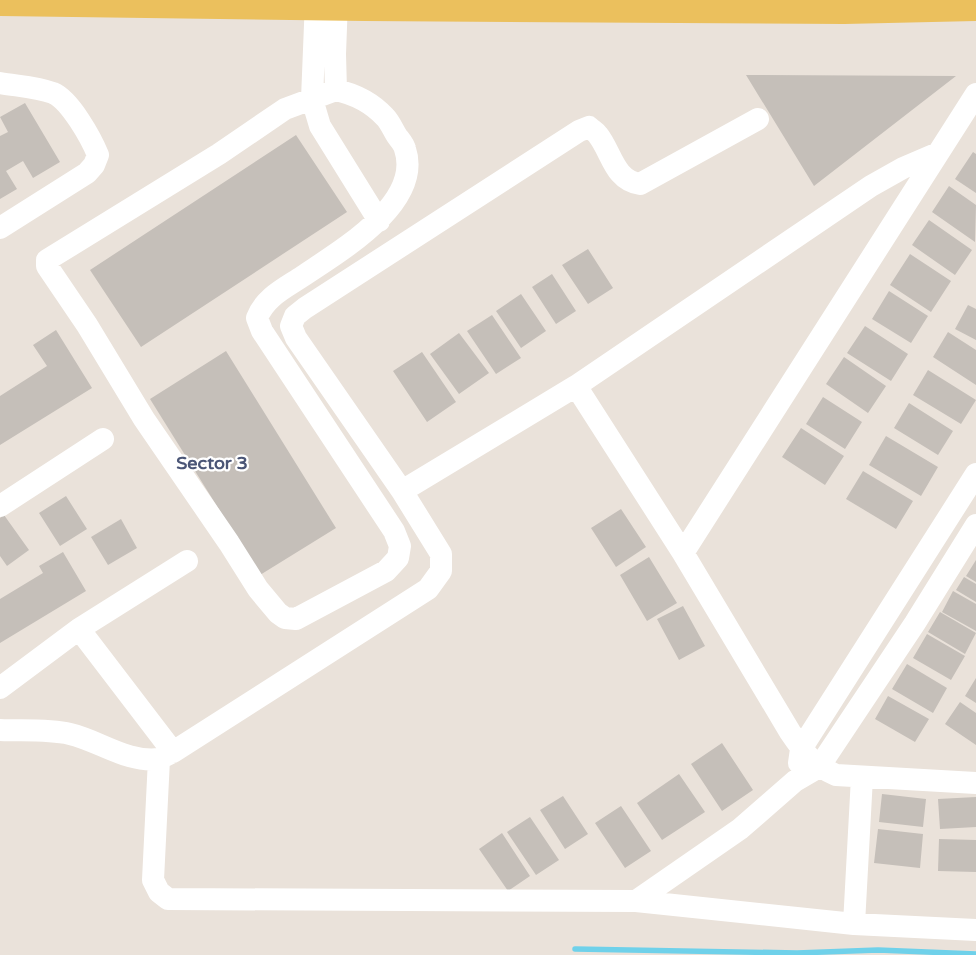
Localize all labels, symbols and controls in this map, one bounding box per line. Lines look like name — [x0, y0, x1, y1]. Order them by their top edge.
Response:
district label: Sector 3 — [176, 452, 248, 474]

